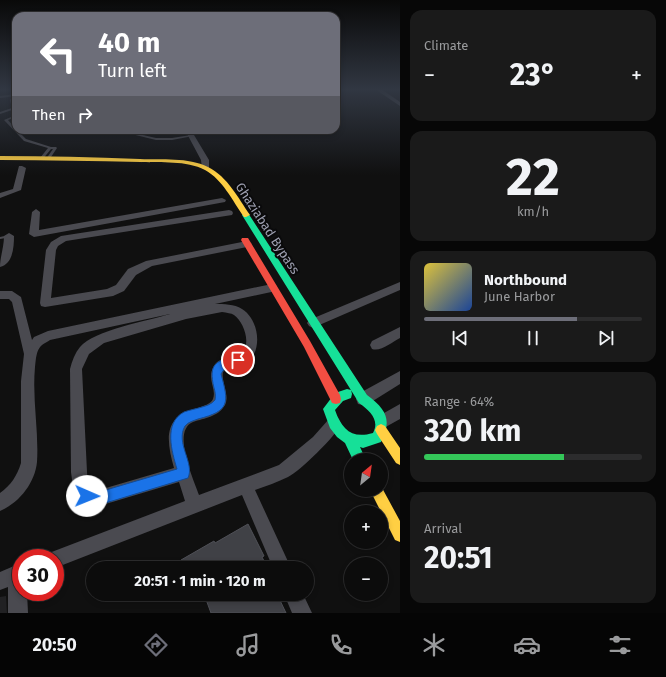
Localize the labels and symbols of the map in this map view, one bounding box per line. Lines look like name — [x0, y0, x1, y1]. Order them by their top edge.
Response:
street label: Ghaziabad Bypass — [232, 180, 303, 277]
pin — [221, 343, 255, 377]
north arrow — [344, 453, 388, 497]
position arrow — [66, 475, 108, 517]
speed limit sign: 30 — [12, 549, 64, 601]

